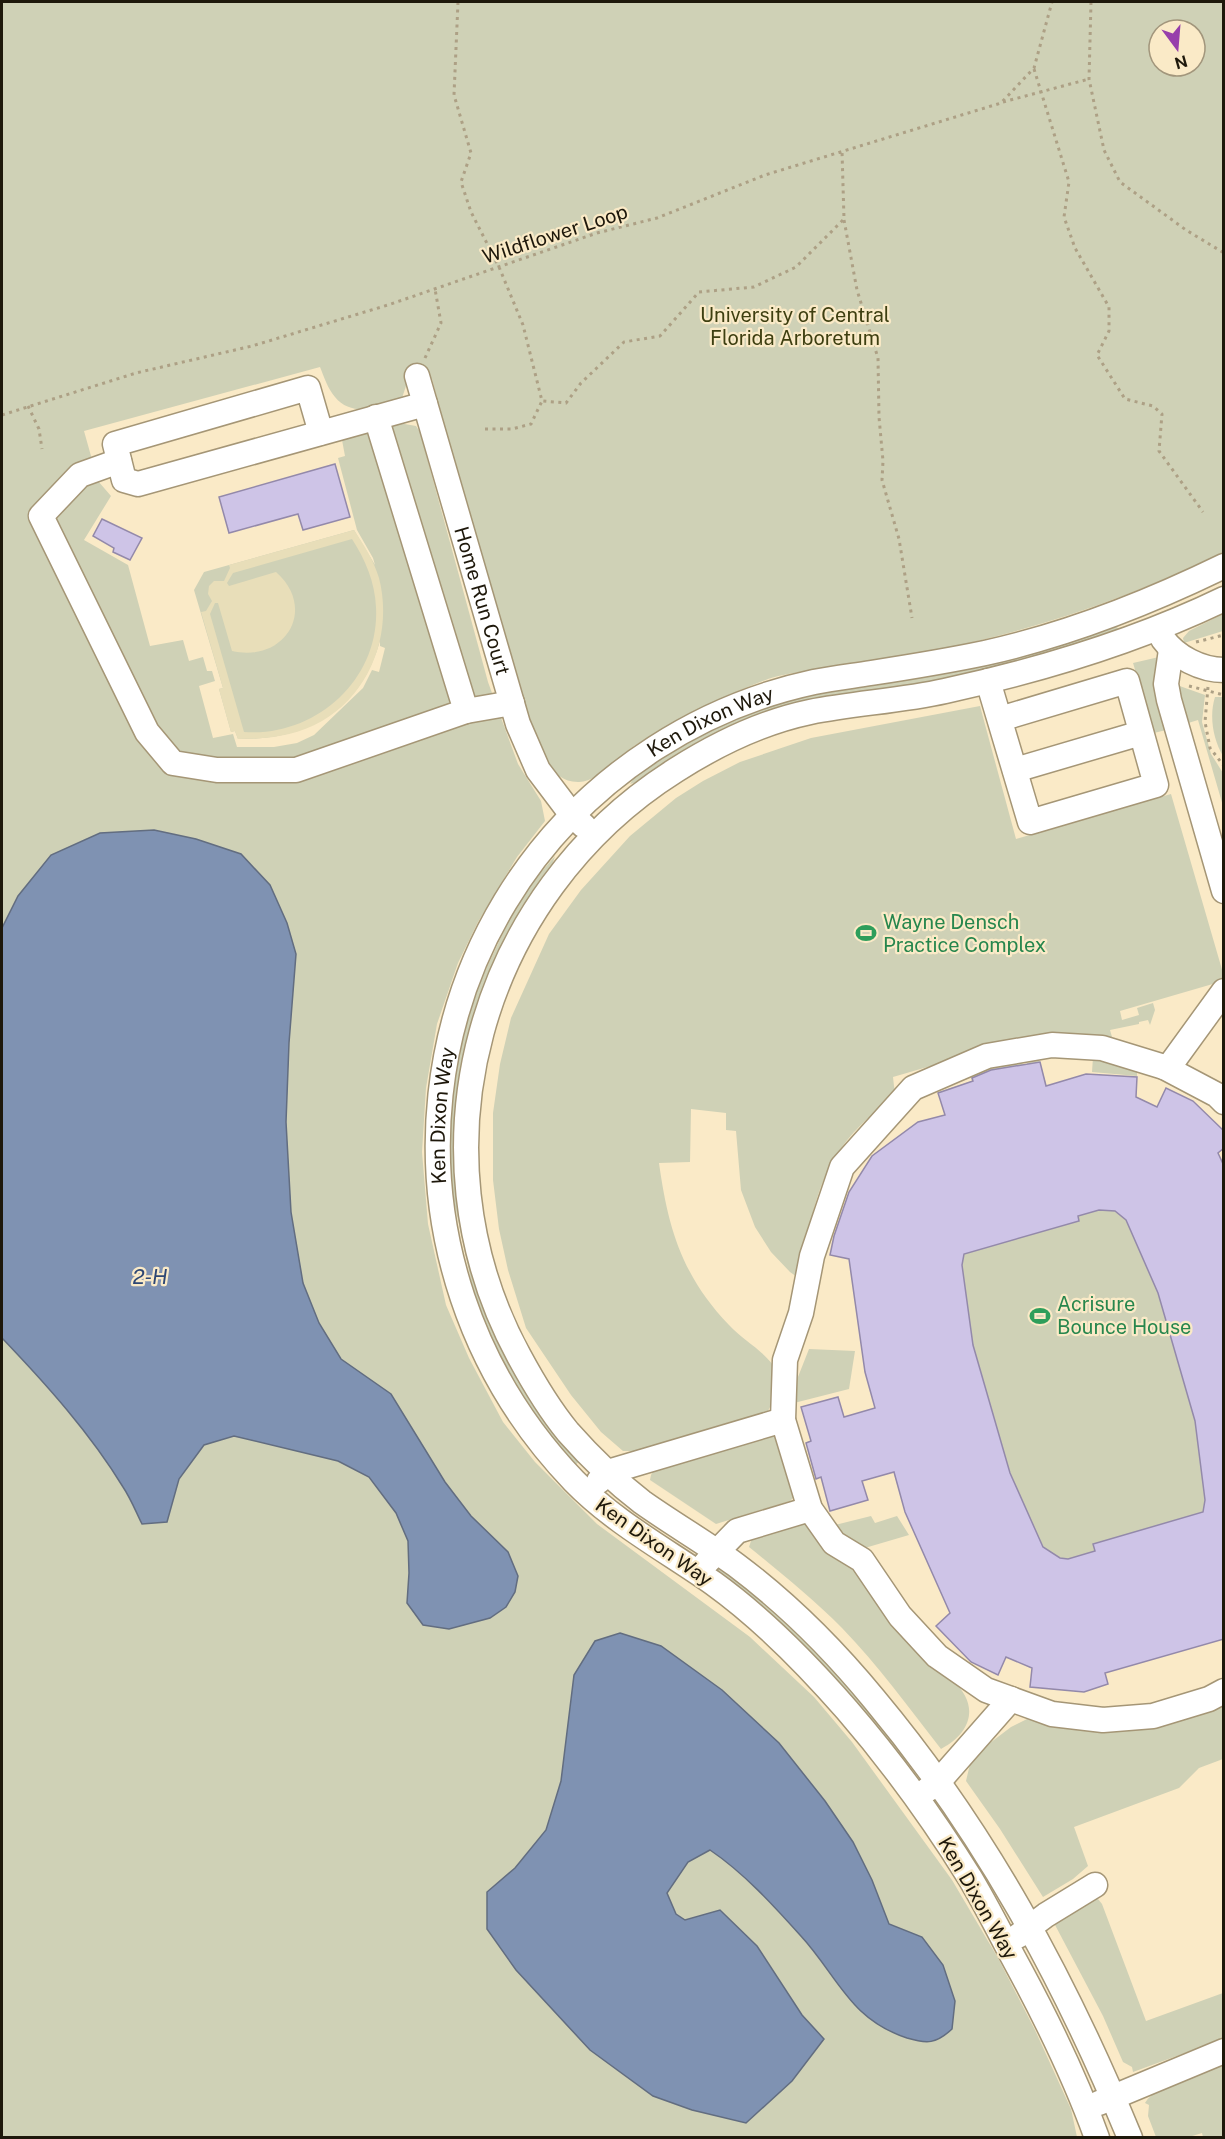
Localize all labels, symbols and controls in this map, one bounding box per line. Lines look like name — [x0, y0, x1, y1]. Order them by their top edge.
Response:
north arrow — [1147, 18, 1207, 78]
text: N — [1172, 51, 1190, 73]
street label: Wildflower Loop — [479, 199, 631, 269]
park label: University of Central Florida Arboretum — [700, 303, 890, 350]
street label: Home Run Court — [449, 524, 515, 678]
street label: Ken Dixon Way — [642, 681, 777, 762]
place label: Wayne Densch Practice Complex — [883, 910, 1046, 957]
sports icon: Wayne Densch Practice Complex — [854, 921, 878, 945]
street label: Ken Dixon Way — [426, 1045, 460, 1185]
water label: 2-H — [132, 1264, 168, 1289]
place label: Acrisure Bounce House — [1057, 1292, 1191, 1339]
sports icon: Acrisure Bounce House — [1028, 1304, 1052, 1328]
street label: Ken Dixon Way — [591, 1493, 717, 1591]
street label: Ken Dixon Way — [933, 1832, 1023, 1964]

